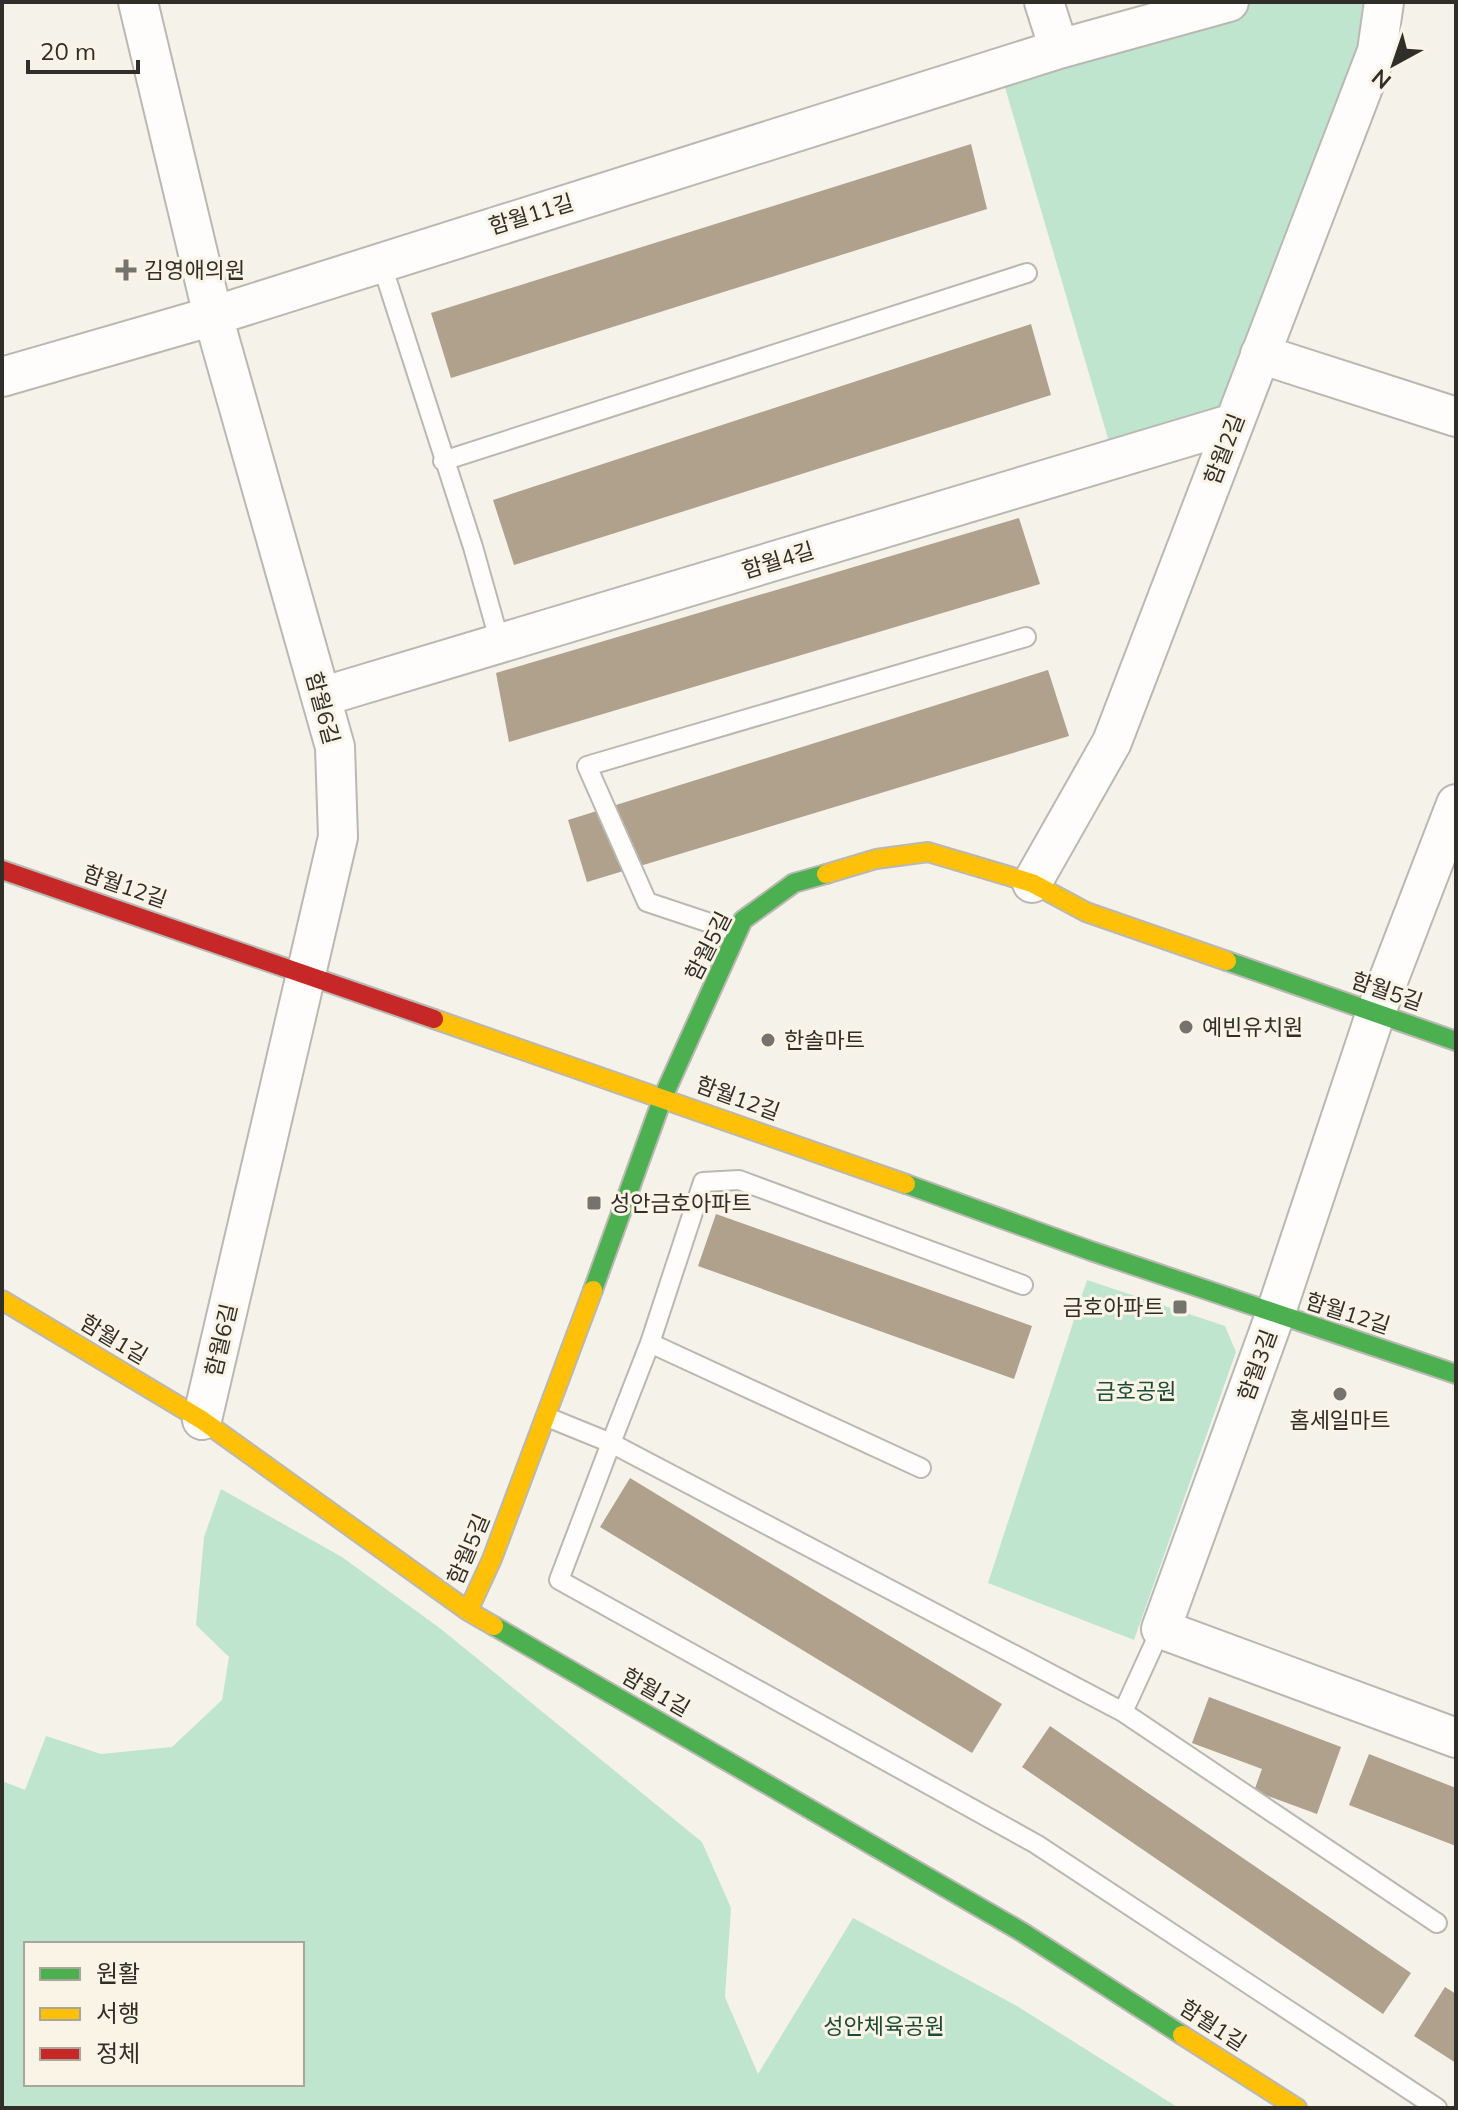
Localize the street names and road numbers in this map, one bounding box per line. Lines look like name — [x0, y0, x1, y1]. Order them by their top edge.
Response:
street label: 함월11길 — [485, 188, 577, 240]
street label: 함월2길 — [1198, 409, 1250, 489]
street label: 함월4길 — [739, 536, 817, 584]
street label: 함월6길 — [300, 669, 346, 747]
street label: 함월12길 — [79, 859, 171, 913]
street label: 함월5길 — [679, 907, 737, 985]
street label: 함월5길 — [1347, 966, 1427, 1016]
street label: 함월12길 — [692, 1070, 784, 1126]
street label: 함월12길 — [1302, 1286, 1394, 1340]
street label: 함월6길 — [199, 1301, 243, 1379]
street label: 함월1길 — [75, 1308, 153, 1370]
street label: 함월3길 — [1231, 1325, 1283, 1405]
street label: 함월5길 — [441, 1510, 495, 1588]
street label: 함월1길 — [617, 1661, 695, 1723]
street label: 함월1길 — [1174, 1993, 1252, 2057]

